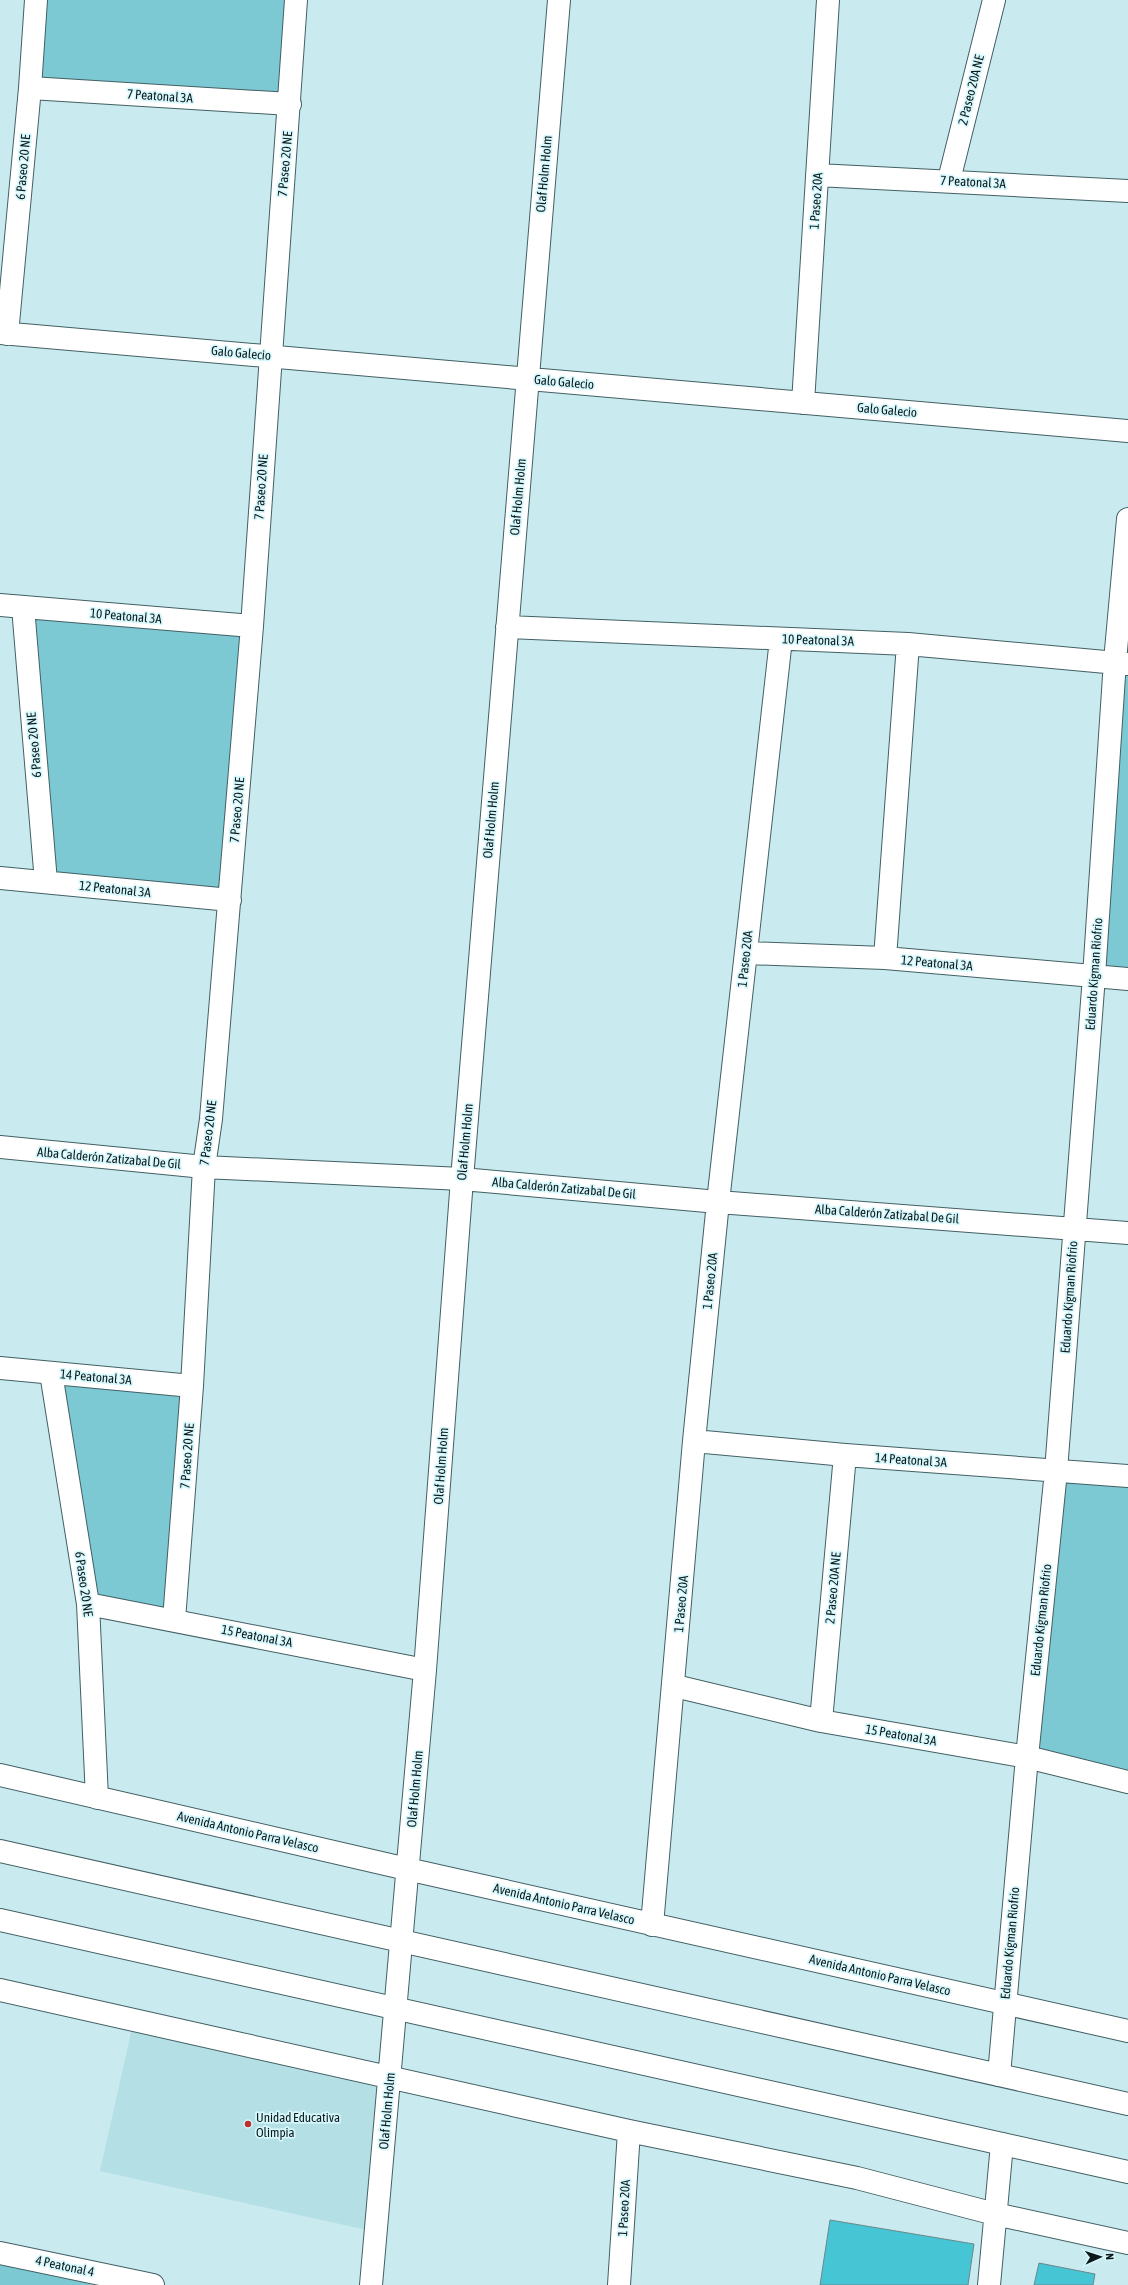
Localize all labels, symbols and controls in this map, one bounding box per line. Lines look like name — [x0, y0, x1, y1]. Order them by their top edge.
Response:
street label: 2 Paseo 20A NE — [955, 53, 987, 127]
street label: 7 Peatonal 3A — [127, 86, 194, 106]
street label: 7 Paseo 20 NE — [275, 130, 295, 197]
street label: 6 Paseo 20 NE — [13, 133, 33, 200]
street label: Olaf Holm Holm — [533, 135, 555, 213]
street label: 1 Paseo 20A — [807, 171, 826, 230]
street label: 7 Peatonal 3A — [940, 173, 1007, 191]
street label: Galo Galecio — [210, 343, 272, 363]
street label: Galo Galecio — [533, 372, 595, 392]
street label: Galo Galecio — [856, 400, 918, 420]
street label: 7 Paseo 20 NE — [251, 453, 271, 520]
street label: Olaf Holm Holm — [507, 458, 529, 536]
street label: 10 Peatonal 3A — [89, 605, 163, 627]
street label: 10 Peatonal 3A — [782, 631, 855, 649]
street label: 6 Paseo 20 NE — [24, 711, 44, 778]
street label: 7 Paseo 20 NE — [227, 776, 247, 843]
street label: Olaf Holm Holm — [480, 781, 502, 859]
street label: 12 Peatonal 3A — [78, 878, 152, 900]
street label: Eduardo Kigman Riofrio — [1083, 917, 1105, 1031]
street label: 1 Paseo 20A — [735, 929, 756, 988]
street label: 12 Peatonal 3A — [900, 952, 974, 974]
street label: 7 Paseo 20 NE — [197, 1099, 219, 1166]
street label: Olaf Holm Holm — [454, 1103, 476, 1181]
street label: Alba Calderón Zatizabal De Gil — [37, 1144, 182, 1172]
street label: Alba Calderón Zatizabal De Gil — [492, 1174, 637, 1202]
street label: Alba Calderón Zatizabal De Gil — [815, 1201, 960, 1227]
street label: Eduardo Kigman Riofrio — [1058, 1240, 1080, 1354]
street label: 1 Paseo 20A — [700, 1251, 721, 1310]
street label: 14 Peatonal 3A — [59, 1366, 133, 1388]
street label: 7 Paseo 20 NE — [177, 1422, 197, 1489]
street label: Olaf Holm Holm — [431, 1427, 451, 1505]
street label: 14 Peatonal 3A — [875, 1450, 948, 1470]
street label: 6 Paseo 20 NE — [72, 1550, 96, 1618]
street label: 2 Paseo 20A NE — [822, 1551, 844, 1624]
street label: Eduardo Kigman Riofrio — [1028, 1563, 1054, 1677]
street label: 1 Paseo 20A — [671, 1574, 691, 1633]
street label: 15 Peatonal 3A — [220, 1622, 294, 1650]
street label: 15 Peatonal 3A — [864, 1721, 938, 1749]
street label: Olaf Holm Holm — [404, 1750, 426, 1828]
street label: Avenida Antonio Parra Velasco — [176, 1808, 320, 1856]
street label: Avenida Antonio Parra Velasco — [492, 1880, 636, 1928]
street label: Eduardo Kigman Riofrio — [998, 1886, 1022, 2000]
street label: Avenida Antonio Parra Velasco — [808, 1951, 952, 1999]
street label: Olaf Holm Holm — [376, 2072, 398, 2150]
place label: Unidad Educativa Olimpia — [256, 2110, 340, 2140]
marker: Unidad Educativa Olimpia — [243, 2119, 253, 2129]
street label: 1 Paseo 20A — [615, 2179, 633, 2237]
north arrow — [1080, 2237, 1120, 2277]
street label: 4 Peatonal 4 — [34, 2252, 96, 2280]
text: N — [1104, 2253, 1116, 2260]

